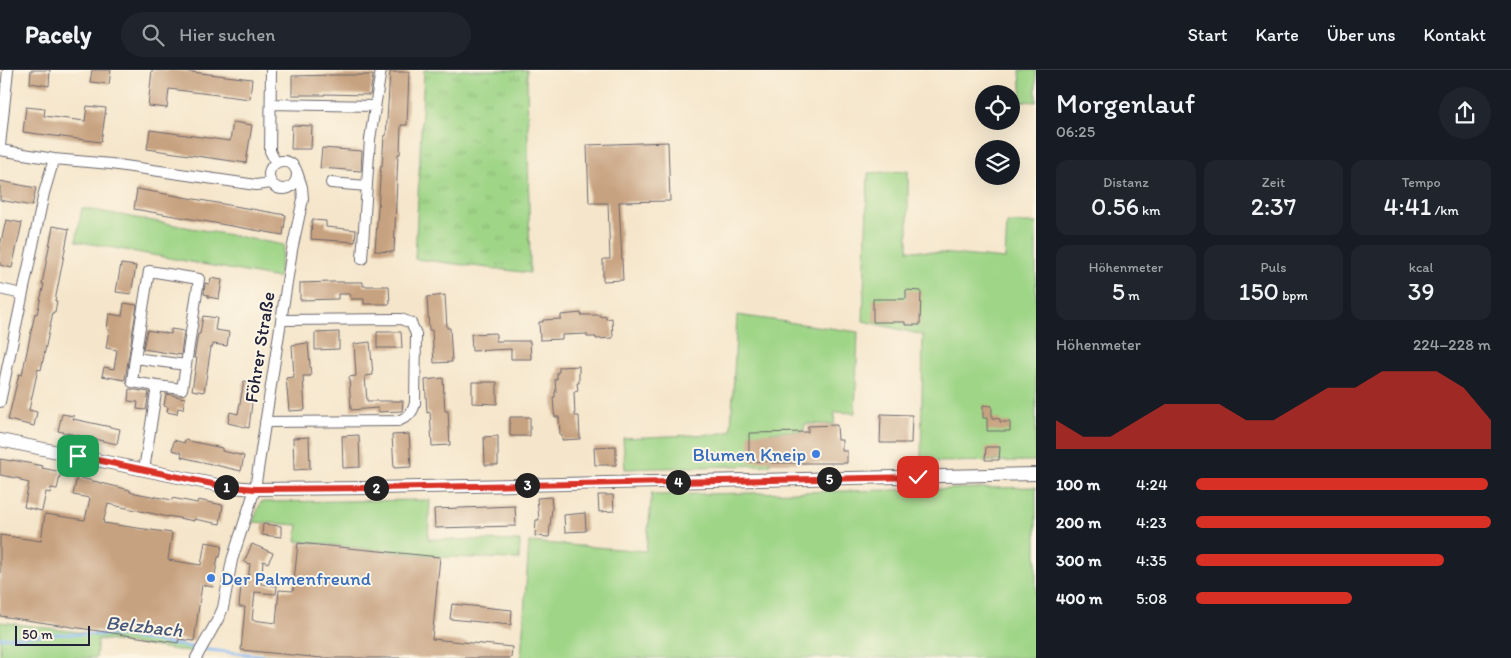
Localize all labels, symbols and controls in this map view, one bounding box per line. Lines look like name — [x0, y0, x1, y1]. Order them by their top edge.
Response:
search box — [121, 12, 471, 57]
text: Pacely — [25, 20, 91, 49]
icon: search — [139, 21, 167, 49]
text: Hier suchen — [179, 23, 275, 46]
text: Start — [1188, 24, 1227, 46]
text: Karte — [1255, 24, 1299, 46]
text: Über uns — [1327, 24, 1396, 46]
text: Kontakt — [1424, 24, 1486, 46]
map controls — [975, 85, 1020, 185]
button: locate — [975, 85, 1020, 130]
text: Morgenlauf — [1056, 86, 1195, 120]
button: share — [1439, 87, 1491, 139]
text: 06:25 — [1056, 122, 1095, 141]
button: layers — [975, 140, 1020, 185]
text: Distanz — [1103, 174, 1149, 191]
text: Zeit — [1262, 174, 1285, 191]
text: Tempo — [1402, 174, 1441, 191]
text: 0.56 — [1091, 191, 1139, 221]
text: 2:37 — [1251, 191, 1296, 221]
text: 4:41 — [1383, 191, 1431, 221]
text: km — [1139, 202, 1161, 219]
text: /km — [1431, 202, 1459, 219]
text: Höhenmeter — [1089, 259, 1163, 276]
text: Puls — [1261, 259, 1286, 276]
text: kcal — [1409, 259, 1434, 276]
text: 5 — [1112, 276, 1125, 306]
text: 150 — [1239, 276, 1279, 306]
text: 39 — [1408, 276, 1435, 306]
text: m — [1125, 287, 1140, 304]
text: bpm — [1279, 287, 1308, 304]
street label: Föhrer Straße — [239, 290, 280, 404]
text: Höhenmeter — [1056, 335, 1141, 354]
text: 224–228 m — [1413, 335, 1491, 354]
pin — [57, 435, 99, 477]
icon: arrive — [64, 442, 92, 470]
place label: Blumen Kneip — [692, 443, 806, 466]
marker: Blumen Kneip — [810, 448, 822, 460]
pin — [897, 456, 939, 498]
icon: check — [904, 463, 932, 491]
pin: 5 — [816, 466, 842, 492]
pin: 4 — [666, 470, 690, 494]
text: 5 — [826, 471, 833, 488]
pin: 3 — [514, 472, 540, 498]
pin: 1 — [214, 474, 238, 500]
text: 4 — [674, 474, 683, 491]
text: 100 m — [1056, 475, 1100, 494]
text: 4:24 — [1136, 475, 1168, 494]
pin: 2 — [364, 476, 388, 500]
text: 3 — [524, 477, 531, 494]
text: 1 — [223, 479, 230, 496]
text: 2 — [373, 480, 380, 497]
text: 200 m — [1056, 513, 1101, 532]
text: 4:23 — [1136, 513, 1167, 532]
text: 300 m — [1056, 551, 1102, 570]
text: 4:35 — [1136, 551, 1167, 570]
place label: Der Palmenfreund — [221, 567, 371, 590]
marker: Der Palmenfreund — [205, 572, 217, 584]
text: 400 m — [1056, 589, 1102, 608]
text: 5:08 — [1136, 589, 1167, 608]
water label: Belzbach — [104, 610, 184, 642]
scale bar — [15, 623, 90, 646]
text: 50 m — [22, 626, 53, 643]

